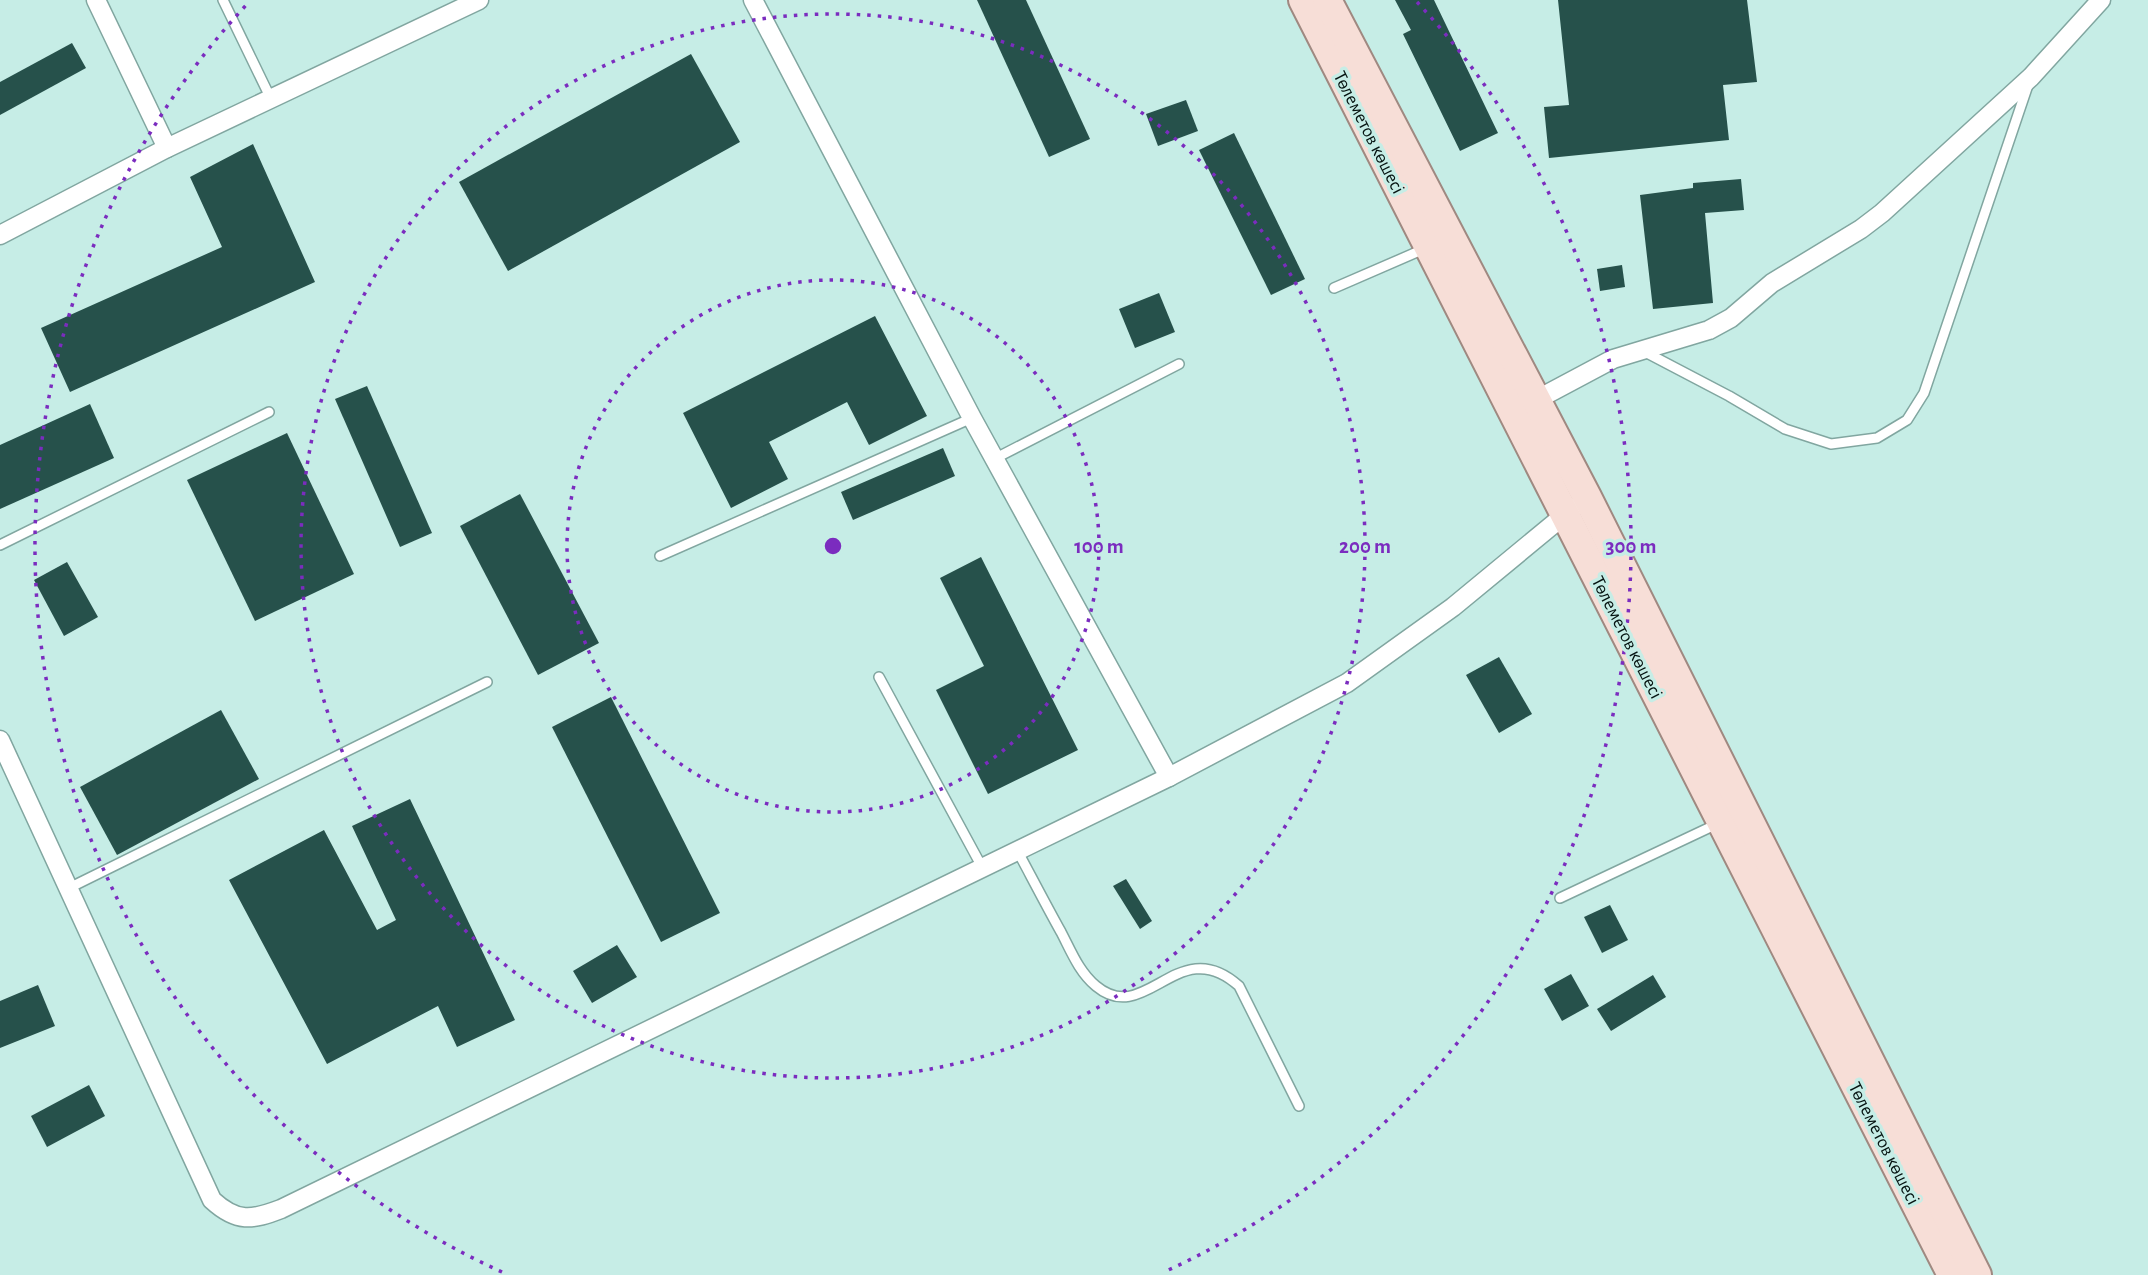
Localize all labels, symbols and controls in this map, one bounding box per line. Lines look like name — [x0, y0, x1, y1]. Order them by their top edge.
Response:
street label: Төлеметов көшесі — [1330, 68, 1408, 197]
centre of rings — [821, 534, 845, 558]
text: 100 m — [1074, 536, 1124, 557]
text: 200 m — [1339, 536, 1391, 557]
text: 300 m — [1605, 536, 1657, 557]
street label: Төлеметов көшесі — [1588, 573, 1666, 702]
street label: Төлеметов көшесі — [1845, 1079, 1923, 1208]

